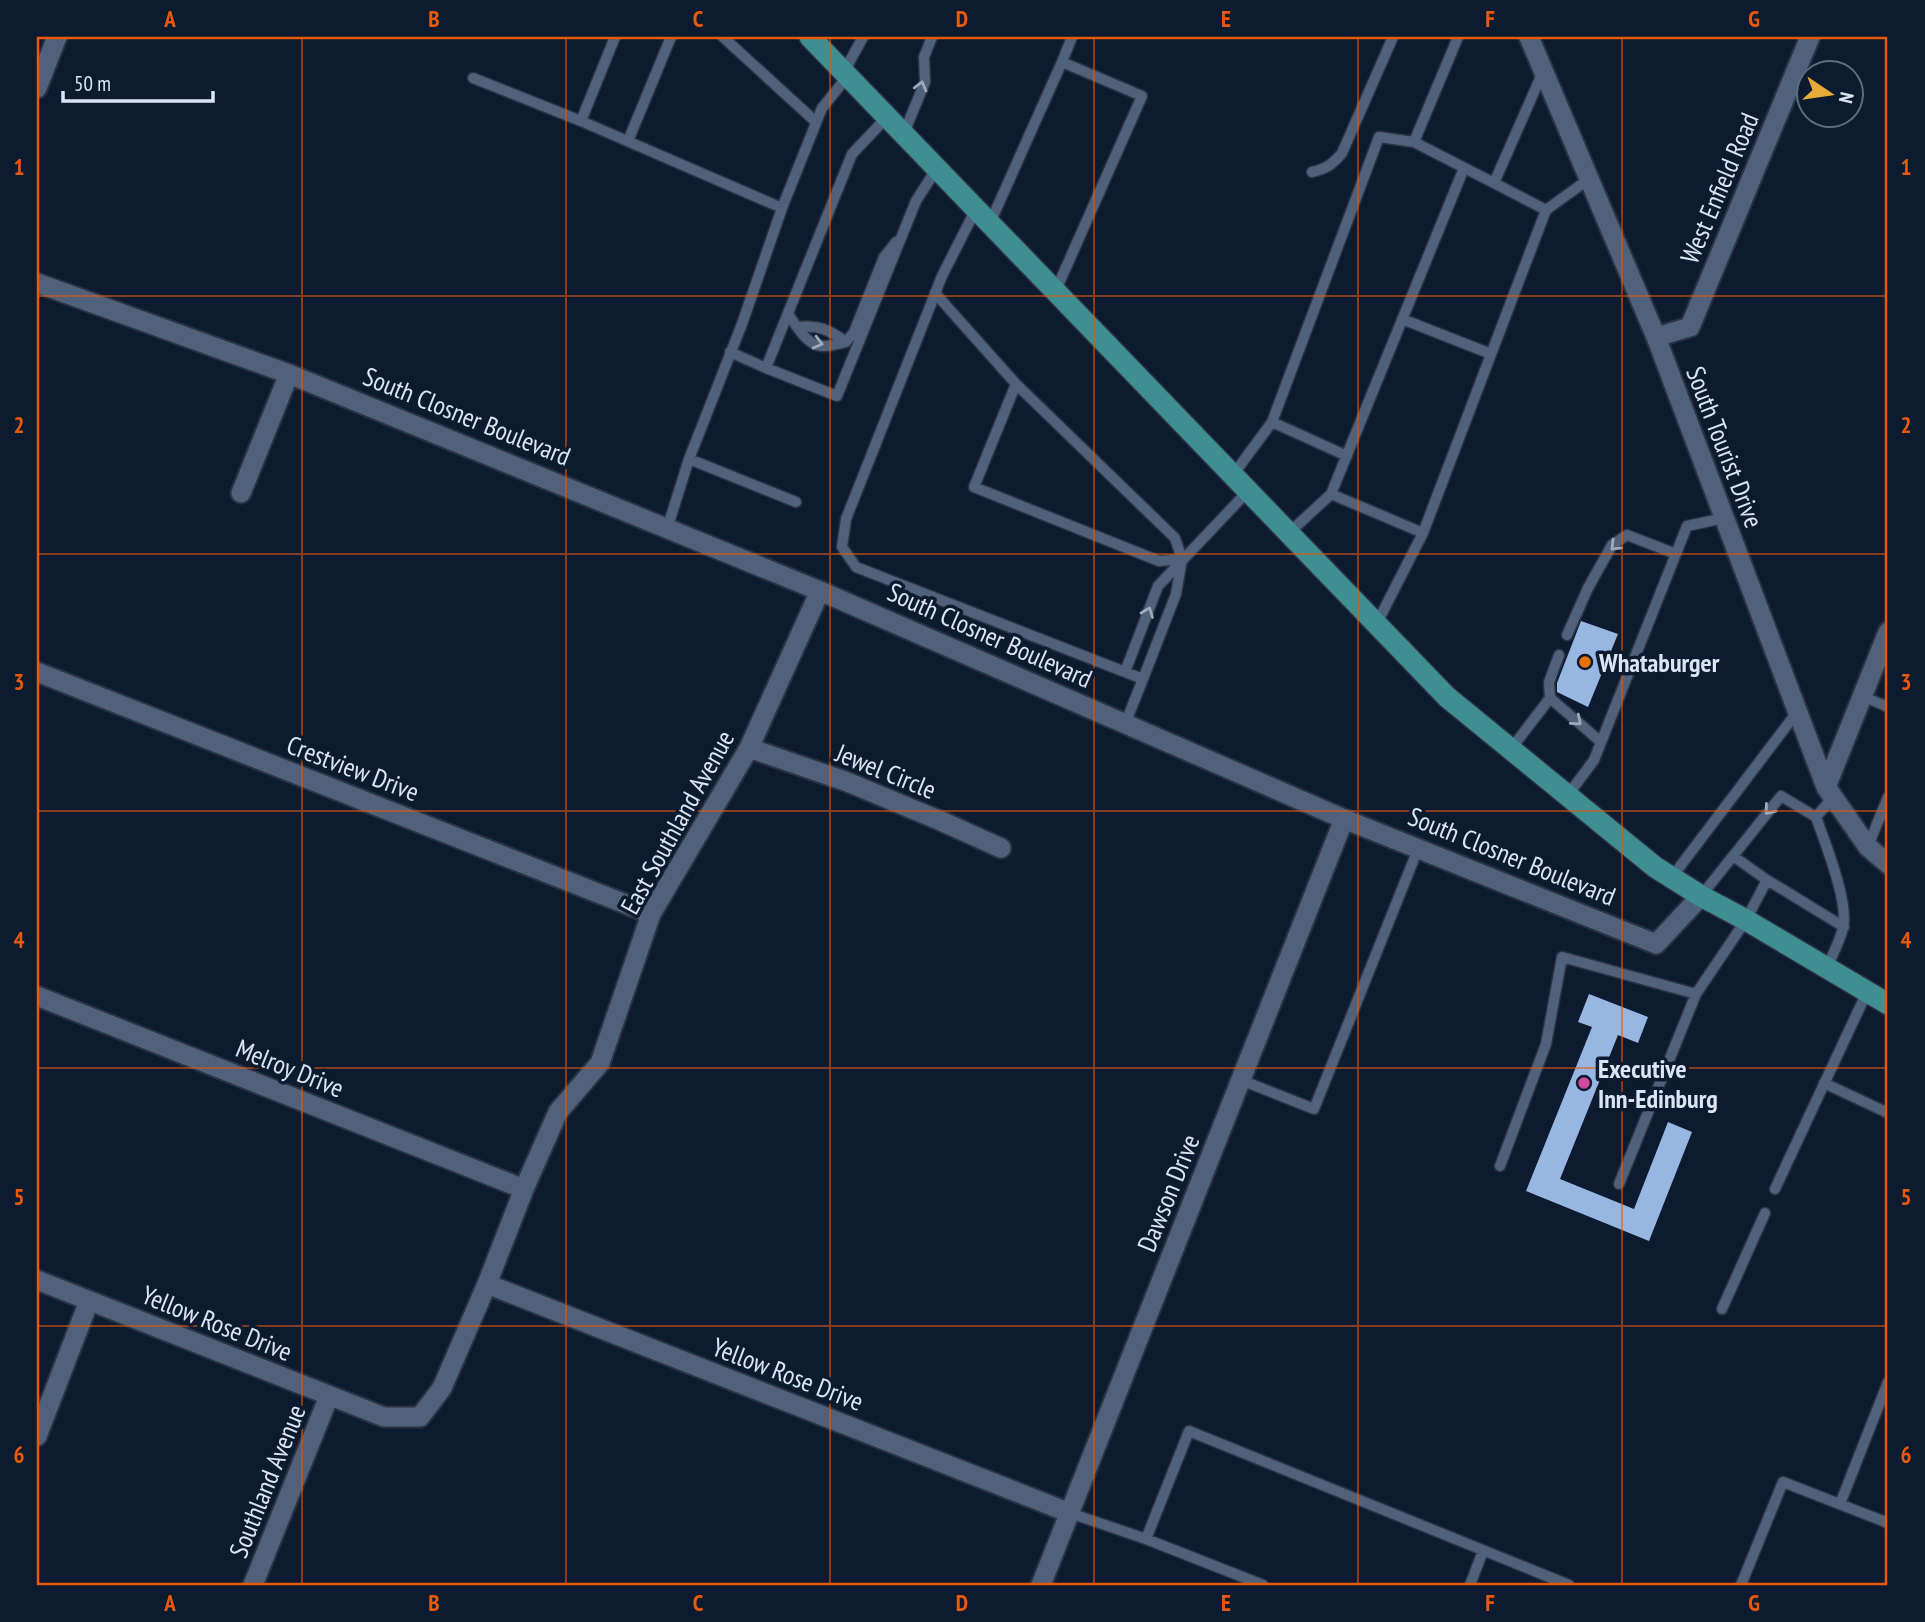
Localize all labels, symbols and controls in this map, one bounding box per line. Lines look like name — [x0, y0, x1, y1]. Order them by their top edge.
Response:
text: A — [163, 4, 176, 33]
text: B — [428, 4, 440, 33]
text: C — [693, 4, 704, 33]
text: D — [956, 4, 968, 33]
text: E — [1221, 4, 1231, 33]
text: F — [1485, 4, 1495, 33]
text: G — [1748, 4, 1760, 33]
scale bar — [63, 60, 214, 104]
north arrow — [1796, 60, 1866, 130]
text: 50 m — [74, 70, 111, 97]
one-way arrow — [913, 80, 928, 92]
text: N — [1834, 90, 1859, 106]
street label: West Enfield Road — [1672, 108, 1766, 268]
text: 1 — [14, 152, 25, 181]
text: 1 — [1901, 152, 1912, 181]
one-way arrow — [812, 335, 824, 349]
street label: South Closner Boulevard — [359, 359, 575, 473]
street label: South Tourist Drive — [1679, 362, 1771, 532]
text: 2 — [14, 410, 25, 439]
text: 2 — [1901, 410, 1912, 439]
one-way arrow — [1611, 538, 1624, 550]
street label: South Closner Boulevard — [883, 575, 1097, 695]
one-way arrow — [1140, 607, 1154, 619]
place label: Whataburger — [1598, 646, 1720, 679]
marker: Whataburger — [1577, 654, 1593, 670]
text: 3 — [14, 667, 25, 696]
text: 3 — [1901, 667, 1912, 696]
one-way arrow — [1569, 713, 1582, 725]
street label: East Southland Avenue — [613, 724, 741, 920]
street label: Crestview Drive — [282, 728, 424, 808]
street label: Jewel Circle — [830, 736, 941, 806]
street label: South Closner Boulevard — [1404, 799, 1620, 913]
one-way arrow — [1765, 802, 1778, 814]
text: 4 — [14, 925, 25, 954]
text: 4 — [1901, 925, 1912, 954]
street label: Melroy Drive — [231, 1031, 349, 1105]
place label: Executive Inn-Edinburg — [1598, 1052, 1718, 1115]
marker: Executive Inn-Edinburg — [1576, 1075, 1592, 1091]
street label: Dawson Drive — [1130, 1130, 1206, 1256]
text: 5 — [14, 1182, 25, 1211]
text: 5 — [1901, 1182, 1912, 1211]
street label: Yellow Rose Drive — [137, 1278, 297, 1368]
street label: Yellow Rose Drive — [708, 1330, 868, 1418]
street label: Southland Avenue — [221, 1400, 313, 1562]
text: 6 — [14, 1440, 25, 1469]
text: 6 — [1901, 1440, 1912, 1469]
text: A — [163, 1588, 176, 1617]
text: B — [428, 1588, 440, 1617]
text: C — [693, 1588, 704, 1617]
text: D — [956, 1588, 968, 1617]
text: E — [1221, 1588, 1231, 1617]
text: F — [1485, 1588, 1495, 1617]
text: G — [1748, 1588, 1760, 1617]

